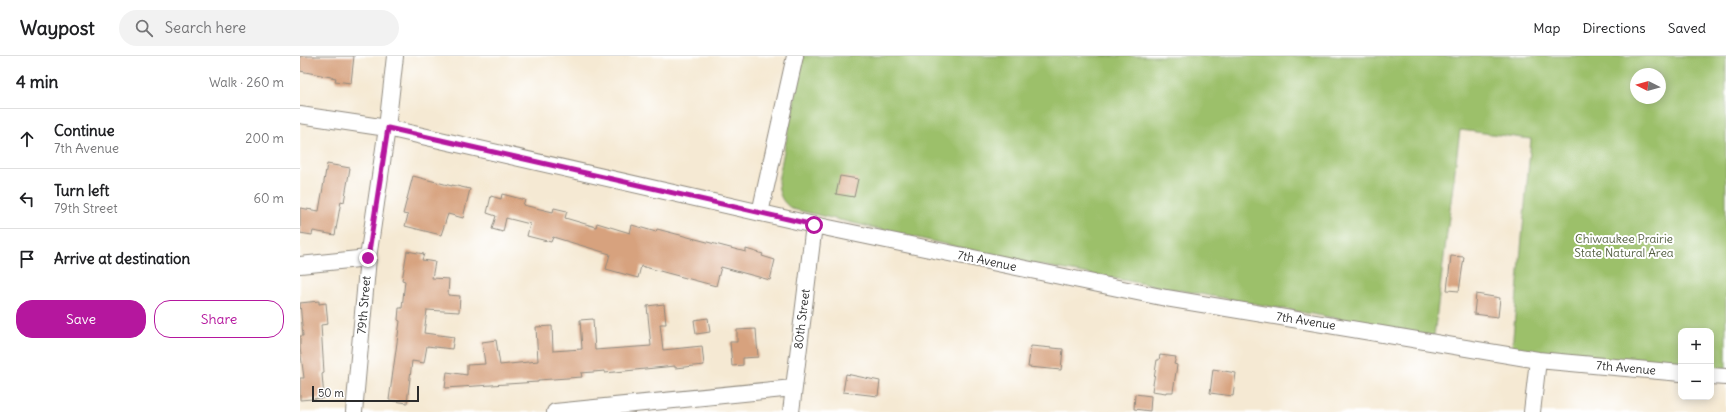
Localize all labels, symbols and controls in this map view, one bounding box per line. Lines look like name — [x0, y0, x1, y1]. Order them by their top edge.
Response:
search box — [119, 10, 399, 46]
text: Waypost — [20, 16, 95, 40]
icon: search — [133, 17, 155, 39]
text: Search here — [165, 18, 246, 37]
text: Map — [1533, 19, 1560, 37]
text: Directions — [1582, 19, 1646, 37]
text: Saved — [1668, 19, 1706, 37]
north arrow — [1630, 68, 1666, 104]
text: 4 min — [16, 71, 58, 93]
text: Walk · 260 m — [209, 74, 284, 91]
text: Continue — [54, 121, 115, 140]
icon: ahead — [16, 128, 38, 150]
text: 200 m — [245, 130, 284, 147]
text: 7th Avenue — [54, 140, 119, 157]
text: Turn left — [54, 181, 109, 200]
icon: left — [16, 188, 38, 210]
text: 60 m — [253, 190, 284, 207]
text: 79th Street — [54, 200, 118, 217]
route start — [805, 216, 823, 234]
park label: Chiwaukee Prairie State Natural Area — [1574, 231, 1674, 260]
street label: 7th Avenue — [956, 247, 1018, 274]
icon: arrive — [16, 248, 38, 270]
text: Arrive at destination — [54, 249, 190, 268]
route end — [359, 249, 377, 267]
street label: 79th Street — [353, 275, 374, 335]
street label: 80th Street — [790, 288, 813, 350]
button: Save — [16, 300, 146, 338]
button: Share — [154, 300, 284, 338]
street label: 7th Avenue — [1275, 308, 1337, 333]
map controls — [1678, 328, 1714, 400]
button: + — [1678, 328, 1714, 364]
street label: 7th Avenue — [1596, 357, 1657, 378]
button: − — [1678, 364, 1714, 400]
scale bar — [312, 384, 419, 403]
text: 50 m — [318, 386, 344, 400]

